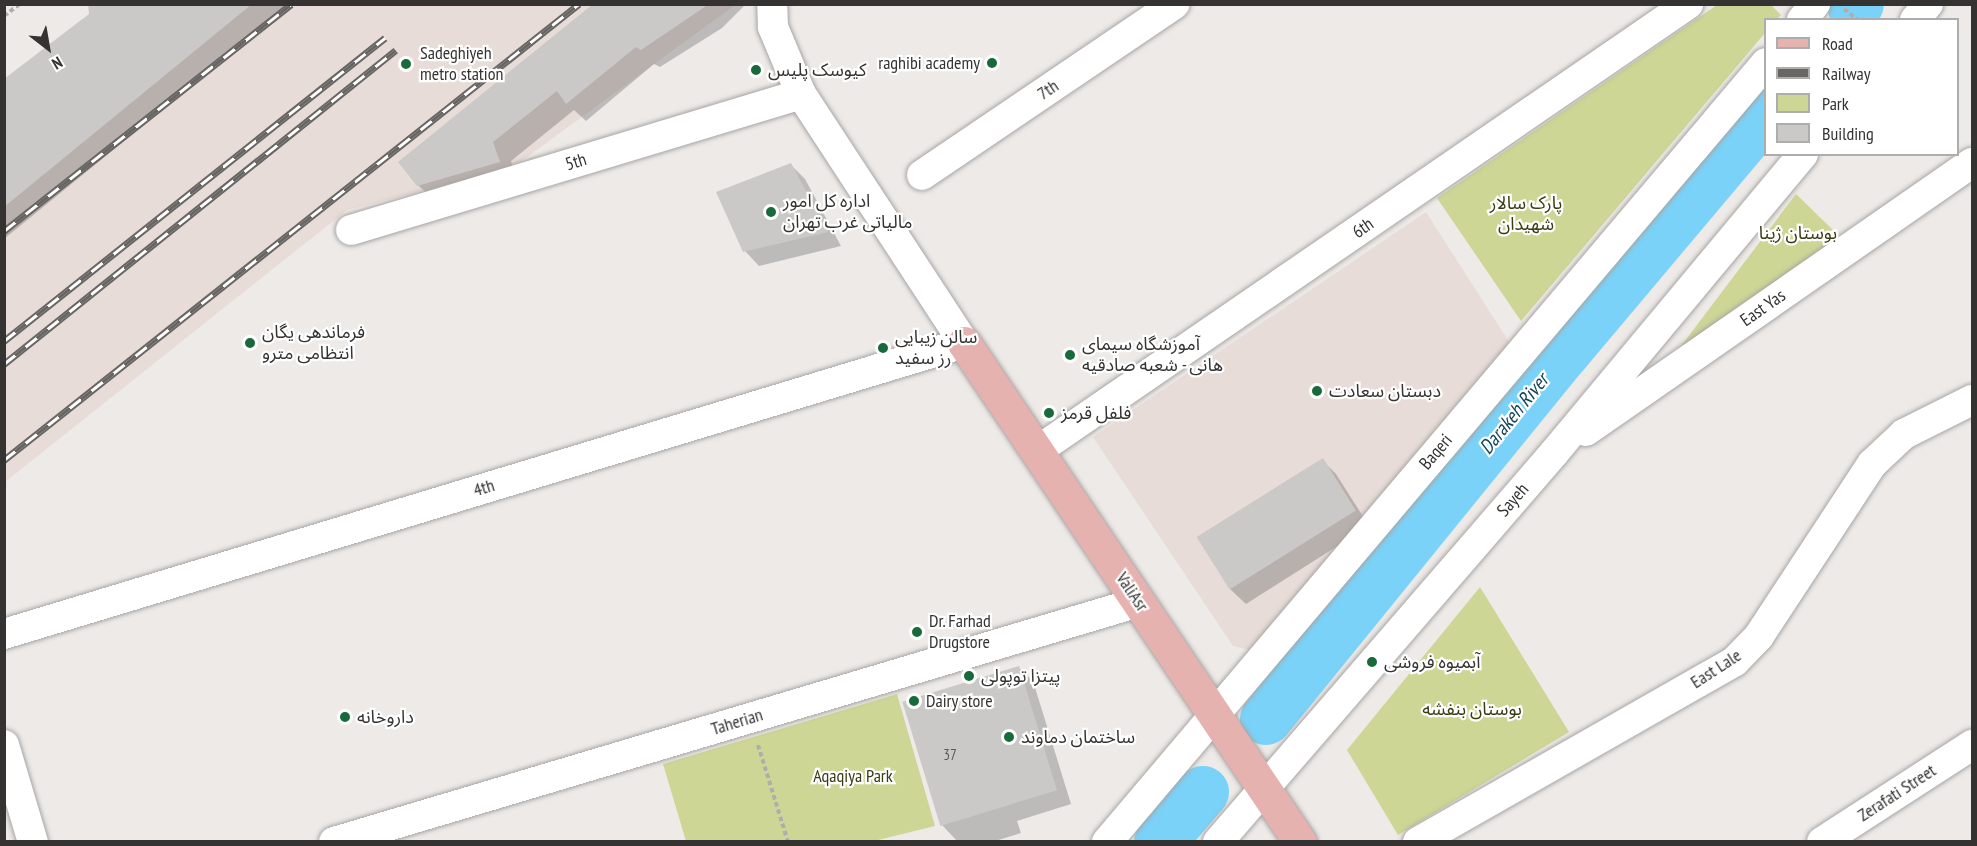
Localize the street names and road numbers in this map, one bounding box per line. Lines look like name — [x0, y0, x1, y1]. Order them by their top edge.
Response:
street label: 7th — [1033, 75, 1063, 105]
street label: 5th — [563, 149, 589, 175]
street label: 6th — [1348, 213, 1378, 243]
street label: East Yas — [1736, 285, 1790, 331]
street label: Baqeri — [1415, 430, 1457, 474]
street label: 4th — [471, 475, 497, 501]
street label: Sayeh — [1493, 479, 1533, 521]
street label: ValiAsr — [1111, 568, 1153, 616]
street label: East Lale — [1687, 645, 1745, 693]
street label: Taherian — [708, 704, 766, 740]
street label: Zerafati Street — [1854, 760, 1940, 826]

